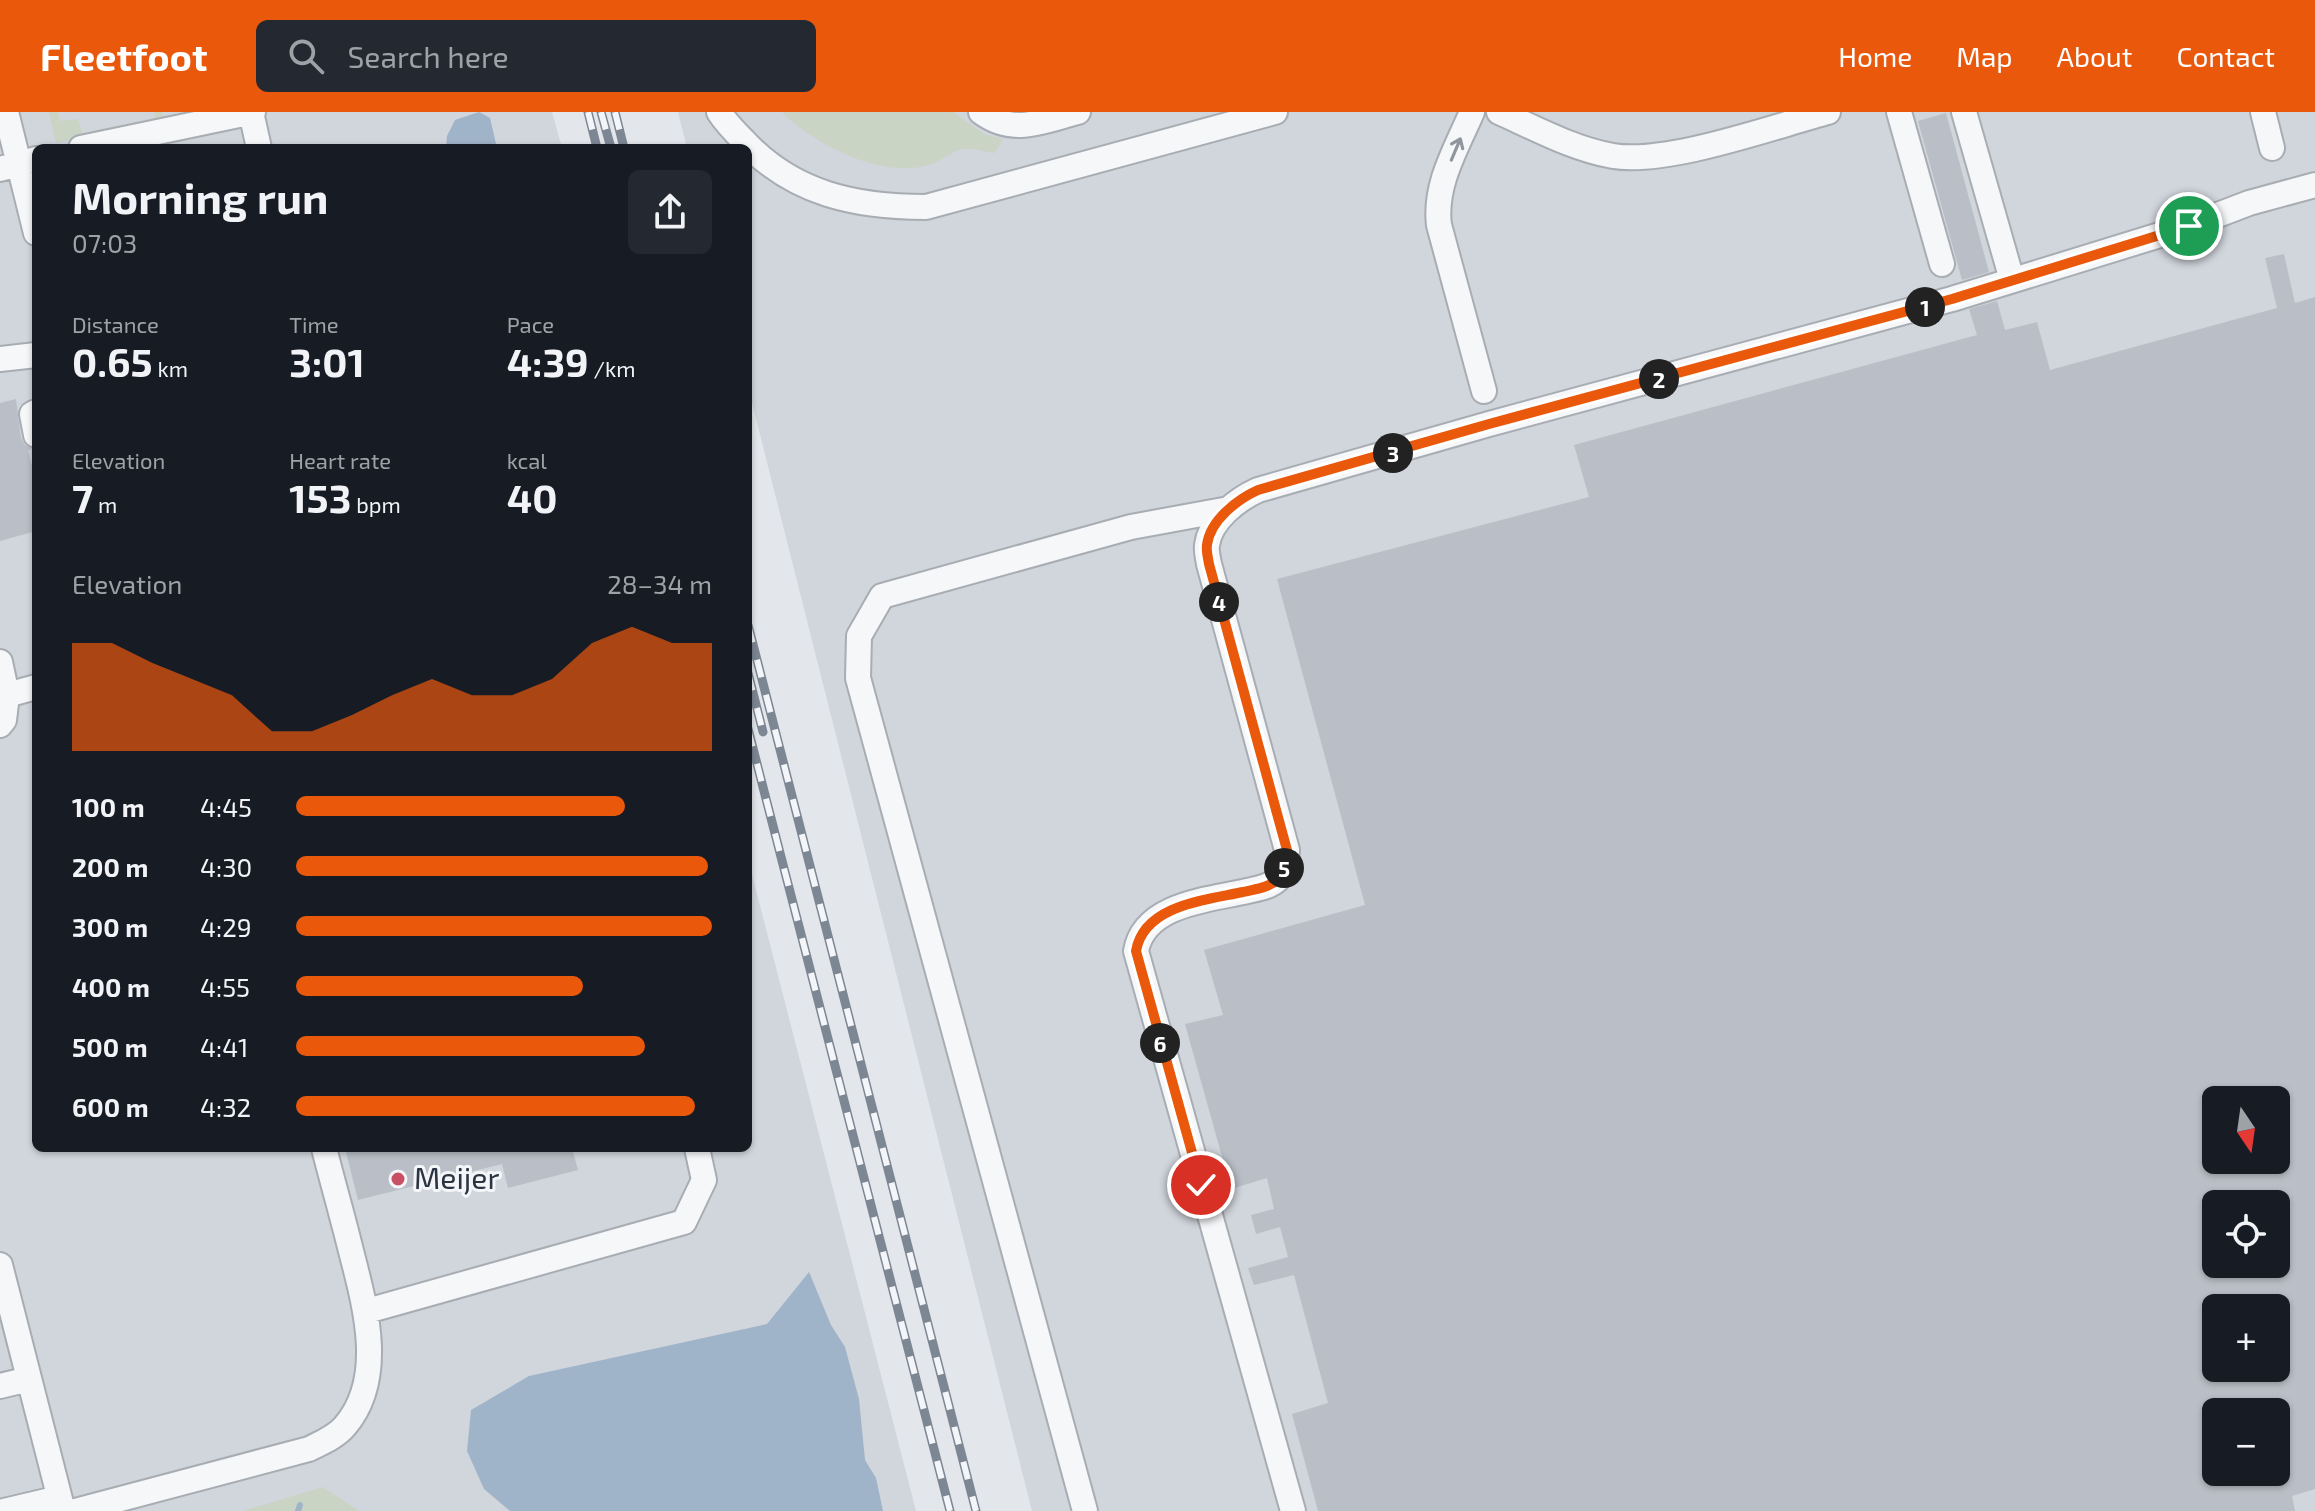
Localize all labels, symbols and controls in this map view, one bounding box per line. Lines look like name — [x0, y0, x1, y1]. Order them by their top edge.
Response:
search box — [256, 20, 816, 92]
text: Fleetfoot — [40, 33, 208, 79]
icon: search — [284, 34, 328, 78]
text: Search here — [348, 38, 509, 74]
text: Home — [1838, 39, 1912, 73]
text: Map — [1956, 39, 2013, 73]
text: About — [2057, 39, 2132, 73]
text: Contact — [2176, 39, 2275, 73]
one-way arrow — [1450, 137, 1465, 162]
text: Morning run — [72, 170, 328, 223]
button: share — [628, 170, 712, 254]
pin — [2155, 192, 2223, 260]
icon: arrive — [2167, 204, 2211, 248]
text: 07:03 — [72, 227, 137, 258]
pin: 1 — [1905, 287, 1945, 327]
text: 1 — [1920, 294, 1930, 320]
text: Distance — [72, 311, 159, 337]
text: Time — [289, 311, 339, 337]
text: Pace — [507, 311, 554, 337]
text: 0.65 — [72, 337, 153, 385]
text: 3:01 — [289, 337, 365, 385]
text: 4:39 — [507, 337, 589, 385]
text: km — [153, 355, 188, 381]
text: /km — [589, 355, 635, 381]
pin: 2 — [1639, 359, 1679, 399]
text: 2 — [1653, 366, 1665, 392]
pin: 3 — [1373, 433, 1413, 473]
text: 3 — [1387, 440, 1399, 466]
text: Elevation — [72, 447, 165, 473]
text: Heart rate — [289, 447, 391, 473]
text: kcal — [507, 447, 547, 473]
text: 7 — [72, 473, 93, 521]
text: 153 — [289, 473, 351, 521]
text: 40 — [507, 473, 557, 521]
text: m — [93, 491, 117, 517]
text: bpm — [351, 491, 401, 517]
text: Elevation — [72, 568, 182, 599]
text: 28–34 m — [607, 568, 712, 599]
pin: 4 — [1199, 582, 1239, 622]
text: 4 — [1212, 589, 1226, 615]
text: 100 m — [72, 791, 145, 822]
text: 4:45 — [200, 791, 252, 822]
pin: 5 — [1264, 848, 1304, 888]
text: 200 m — [72, 851, 148, 882]
text: 4:30 — [200, 851, 252, 882]
text: 5 — [1278, 855, 1290, 881]
text: 300 m — [72, 911, 148, 942]
text: 4:29 — [200, 911, 252, 942]
text: 400 m — [72, 971, 150, 1002]
text: 4:55 — [200, 971, 250, 1002]
pin: 6 — [1140, 1023, 1180, 1063]
text: 6 — [1154, 1030, 1166, 1056]
text: 500 m — [72, 1031, 148, 1062]
text: 4:41 — [200, 1031, 248, 1062]
north arrow — [2202, 1086, 2290, 1174]
map controls — [2202, 1086, 2290, 1486]
text: 600 m — [72, 1091, 149, 1122]
text: 4:32 — [200, 1091, 251, 1122]
pin — [1167, 1151, 1235, 1219]
place label: Meijer — [414, 1159, 500, 1195]
icon: check — [1179, 1163, 1223, 1207]
marker: Meijer — [389, 1170, 407, 1188]
button: locate — [2202, 1190, 2290, 1278]
button: + — [2202, 1294, 2290, 1382]
button: − — [2202, 1398, 2290, 1486]

